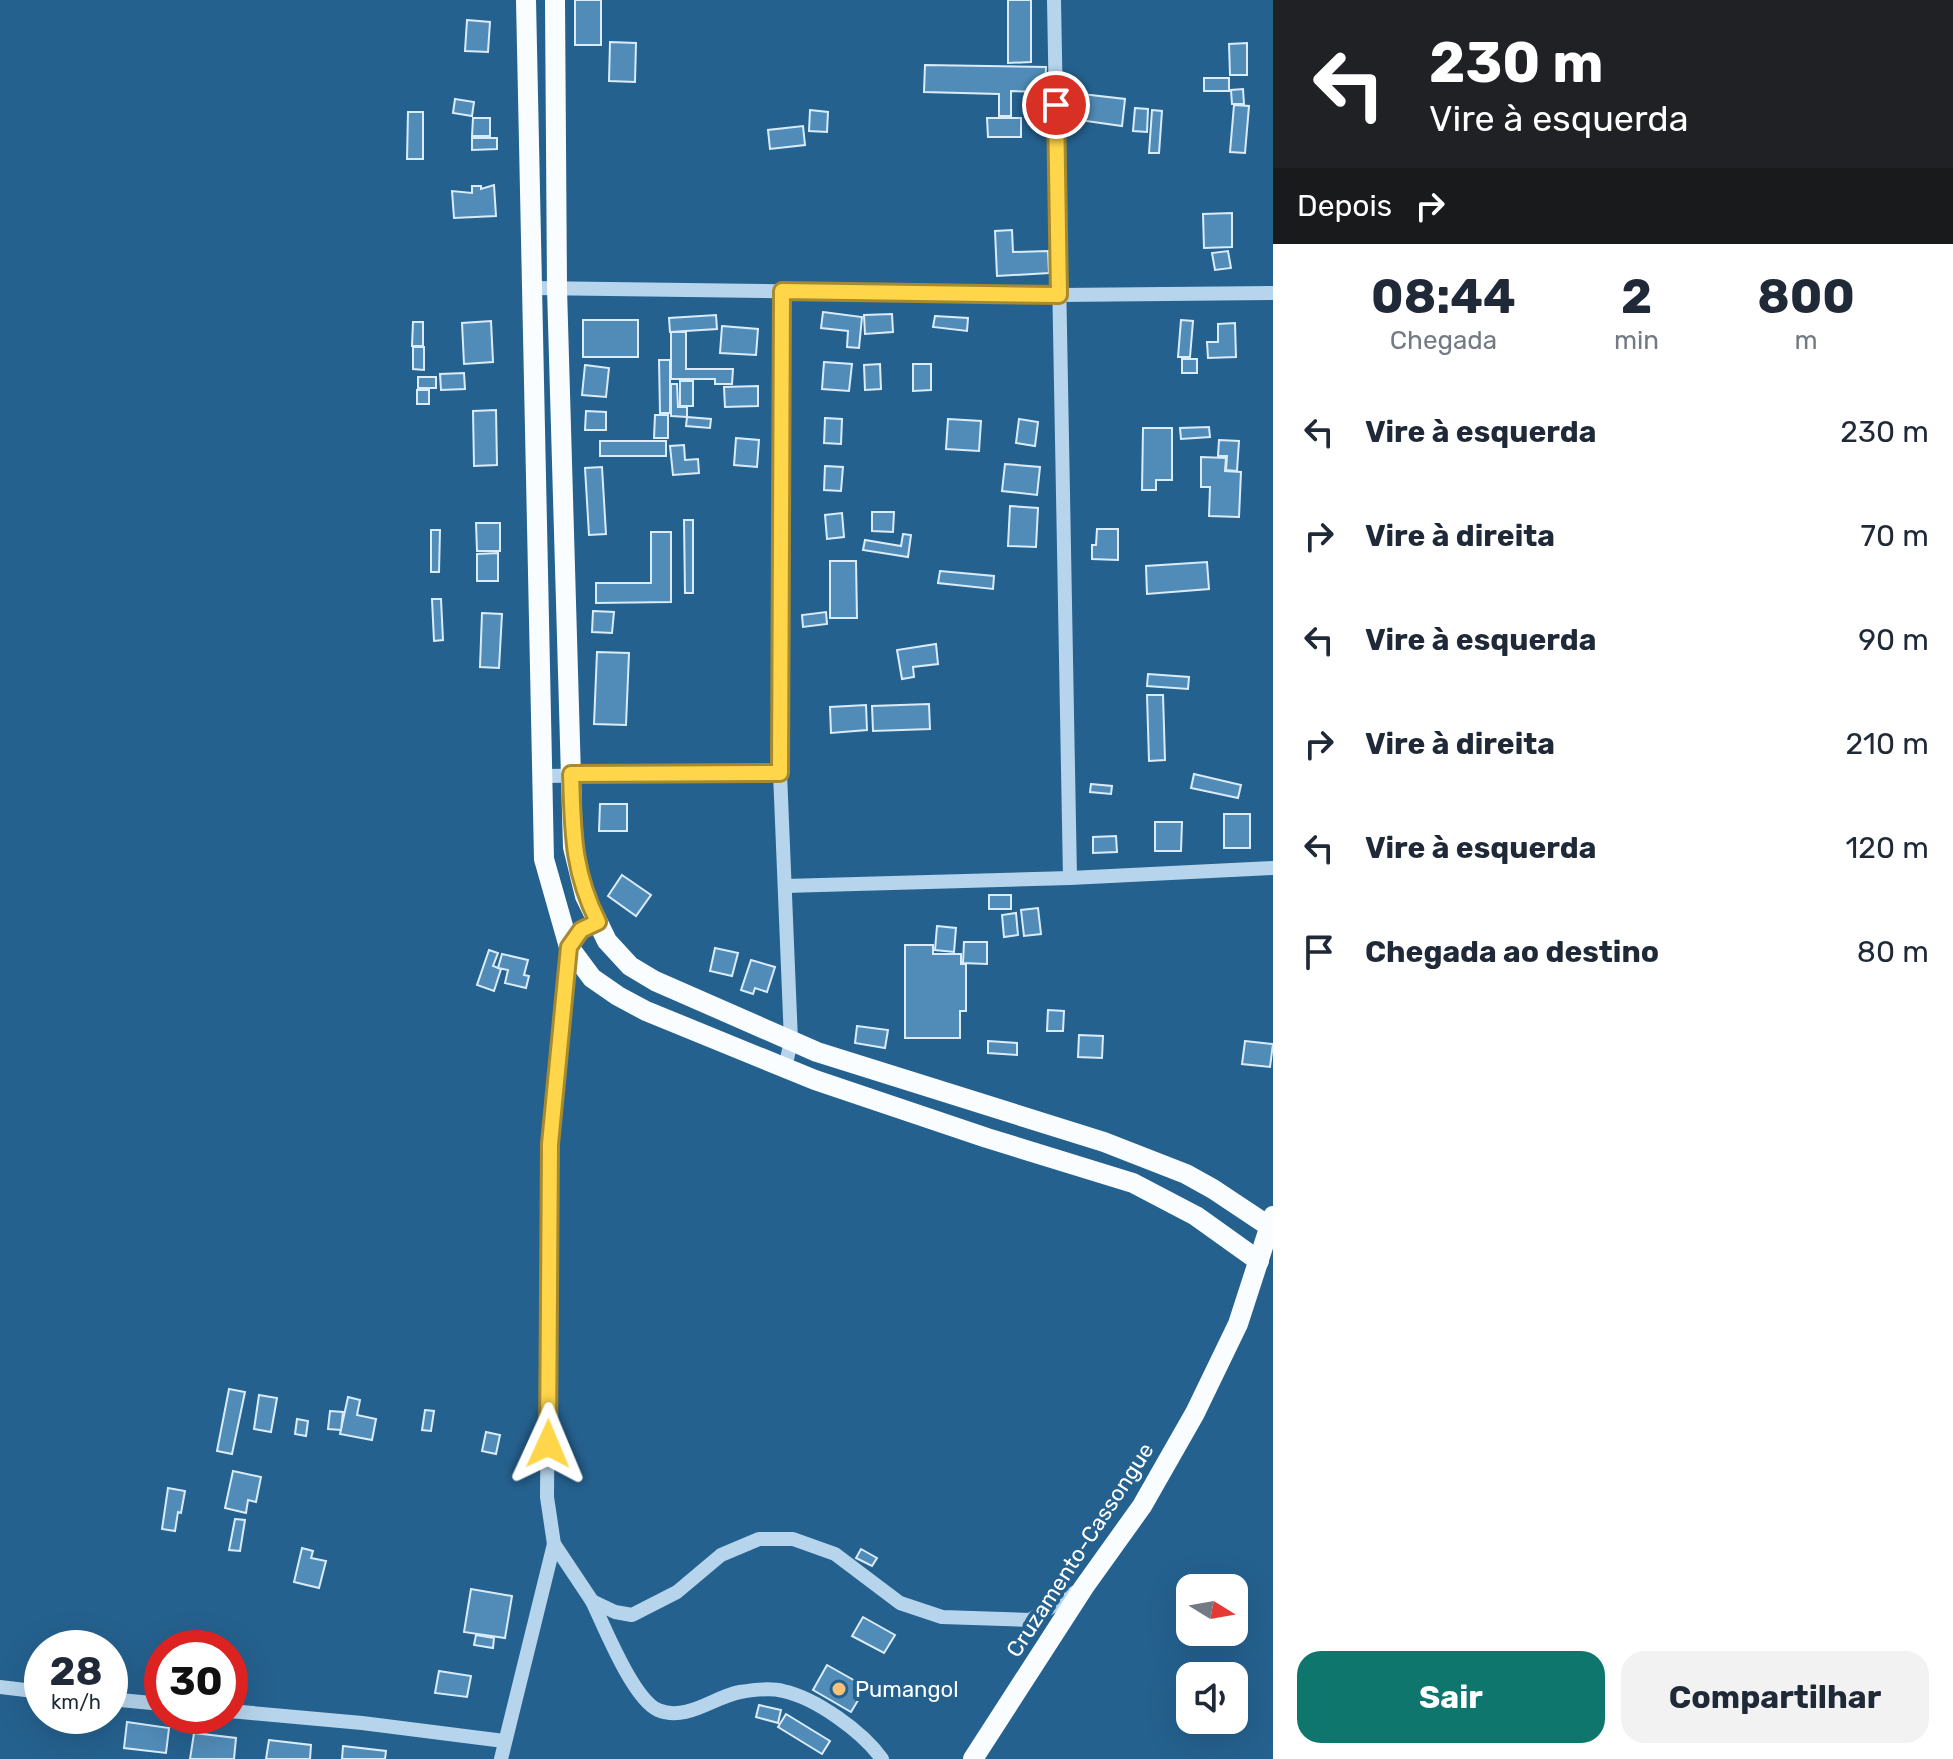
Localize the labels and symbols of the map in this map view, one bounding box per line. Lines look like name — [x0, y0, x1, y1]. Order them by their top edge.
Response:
pin — [1022, 71, 1090, 139]
position arrow — [506, 1402, 590, 1486]
street label: Cruzamento-Cassongue — [1000, 1438, 1160, 1662]
north arrow — [1176, 1574, 1248, 1646]
speed limit sign: 30 — [144, 1630, 248, 1734]
place label: Pumangol — [855, 1676, 959, 1703]
marker: Pumangol — [830, 1680, 848, 1698]

